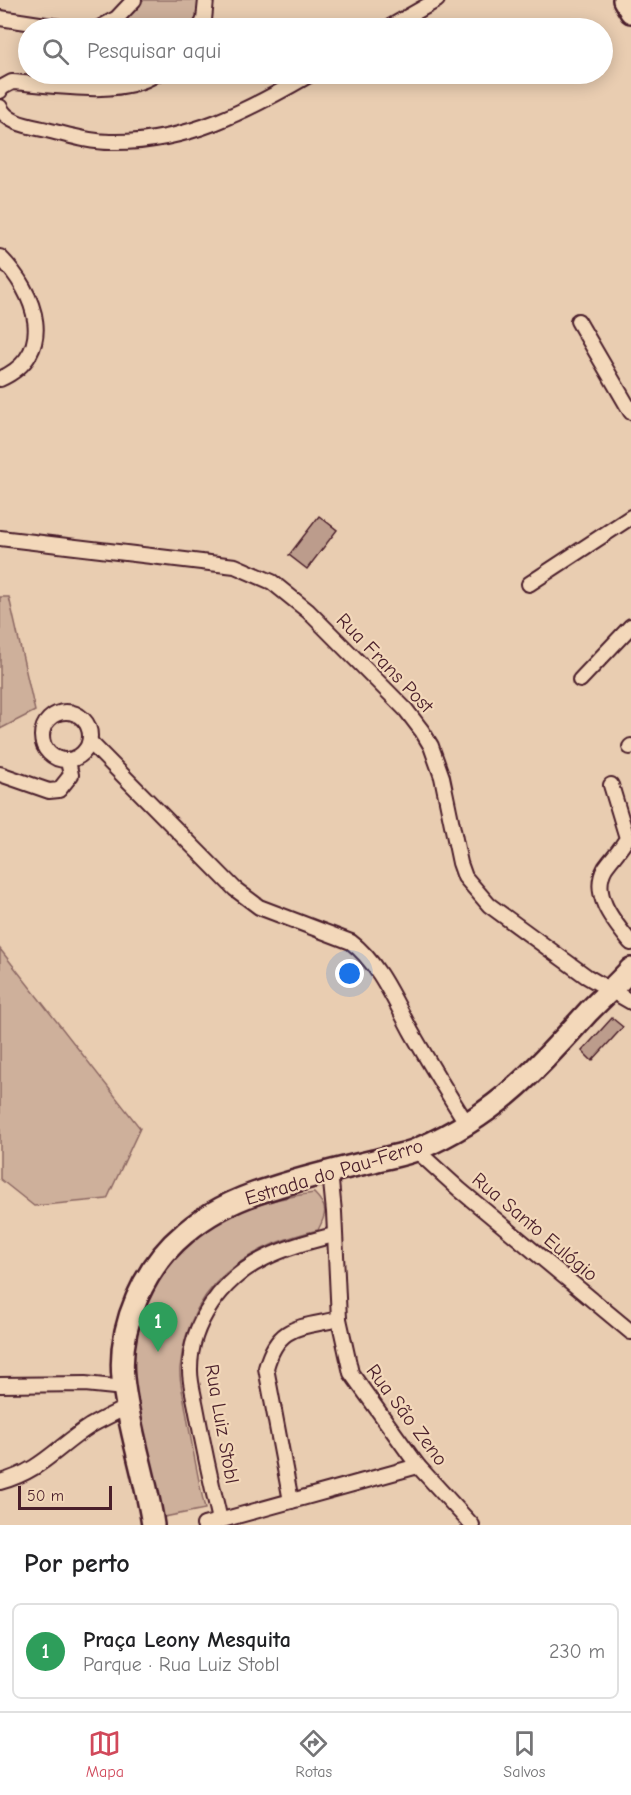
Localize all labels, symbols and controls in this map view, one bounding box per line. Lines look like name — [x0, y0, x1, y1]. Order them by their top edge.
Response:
search box — [18, 18, 613, 84]
icon: search — [39, 35, 72, 68]
text: Pesquisar aqui — [87, 38, 222, 64]
street label: Rua Frans Post — [332, 608, 439, 718]
your location — [335, 959, 364, 988]
street label: Estrada do Pau-Ferro — [242, 1134, 426, 1210]
street label: Rua Santo Eulógio — [468, 1168, 602, 1286]
pin: 1 — [138, 1302, 178, 1352]
street label: Rua São Zeno — [361, 1360, 453, 1470]
street label: Rua Luiz Stobl — [200, 1362, 244, 1486]
scale bar — [18, 1483, 112, 1510]
text: 50 m — [27, 1487, 64, 1505]
text: Por perto — [24, 1549, 130, 1579]
text: Praça Leony Mesquita — [83, 1627, 291, 1653]
text: 1 — [42, 1640, 49, 1663]
text: 230 m — [549, 1640, 605, 1663]
text: Parque · Rua Luiz Stobl — [83, 1653, 280, 1676]
tab: Mapa — [86, 1727, 124, 1781]
tab: Rotas — [295, 1727, 332, 1781]
tab: Salvos — [503, 1727, 545, 1781]

